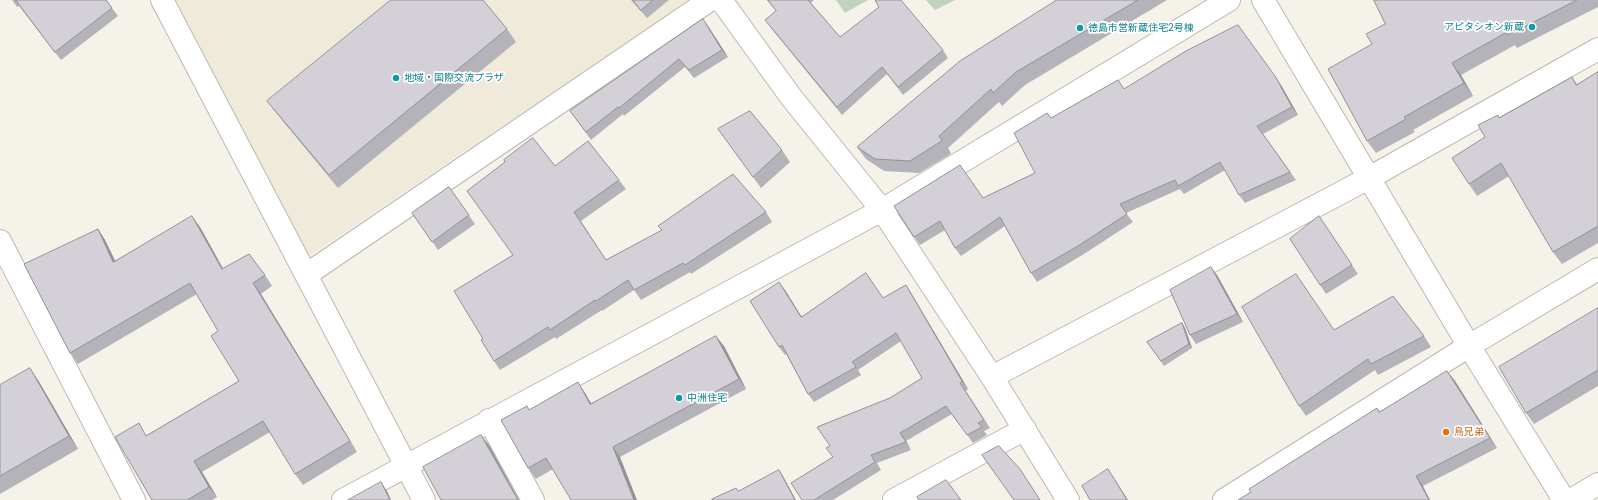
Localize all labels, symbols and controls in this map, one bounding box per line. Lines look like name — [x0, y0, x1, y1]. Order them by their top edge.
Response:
place label: アピタシオン新蔵 — [1444, 21, 1524, 33]
place label: 徳島市営新蔵住宅2号棟 — [1088, 22, 1194, 34]
marker: アピタシオン新蔵 — [1527, 22, 1537, 32]
marker: 徳島市営新蔵住宅2号棟 — [1075, 23, 1085, 33]
place label: 地域・国際交流プラザ — [404, 72, 504, 84]
marker: 地域・国際交流プラザ — [391, 73, 401, 83]
place label: 中洲住宅 — [687, 392, 727, 404]
marker: 中洲住宅 — [674, 393, 684, 403]
place label: 鳥兄弟 — [1454, 426, 1484, 438]
marker: 鳥兄弟 — [1441, 427, 1451, 437]

